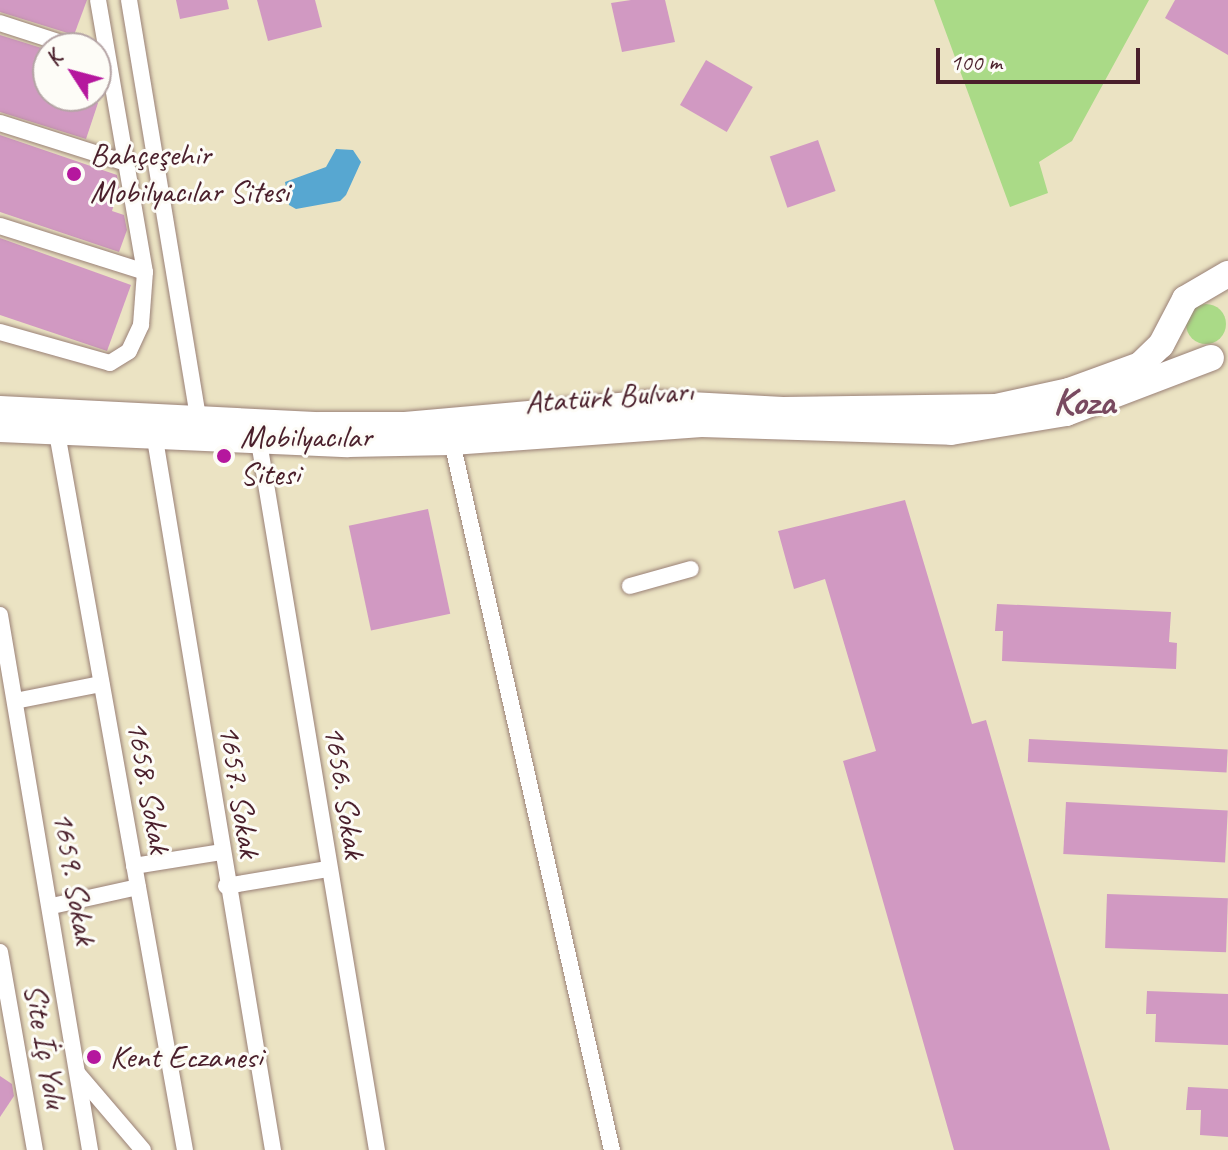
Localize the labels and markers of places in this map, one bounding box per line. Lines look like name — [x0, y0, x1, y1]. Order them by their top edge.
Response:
place label: Bahçeşehir Mobilyacılar Sitesi — [90, 137, 290, 212]
marker: Bahçeşehir Mobilyacılar Sitesi — [65, 165, 83, 183]
place label: Mobilyacılar Sitesi — [240, 419, 372, 494]
marker: Mobilyacılar Sitesi — [215, 447, 233, 465]
place label: Kent Eczanesi — [110, 1038, 262, 1076]
marker: Kent Eczanesi — [85, 1048, 103, 1066]

